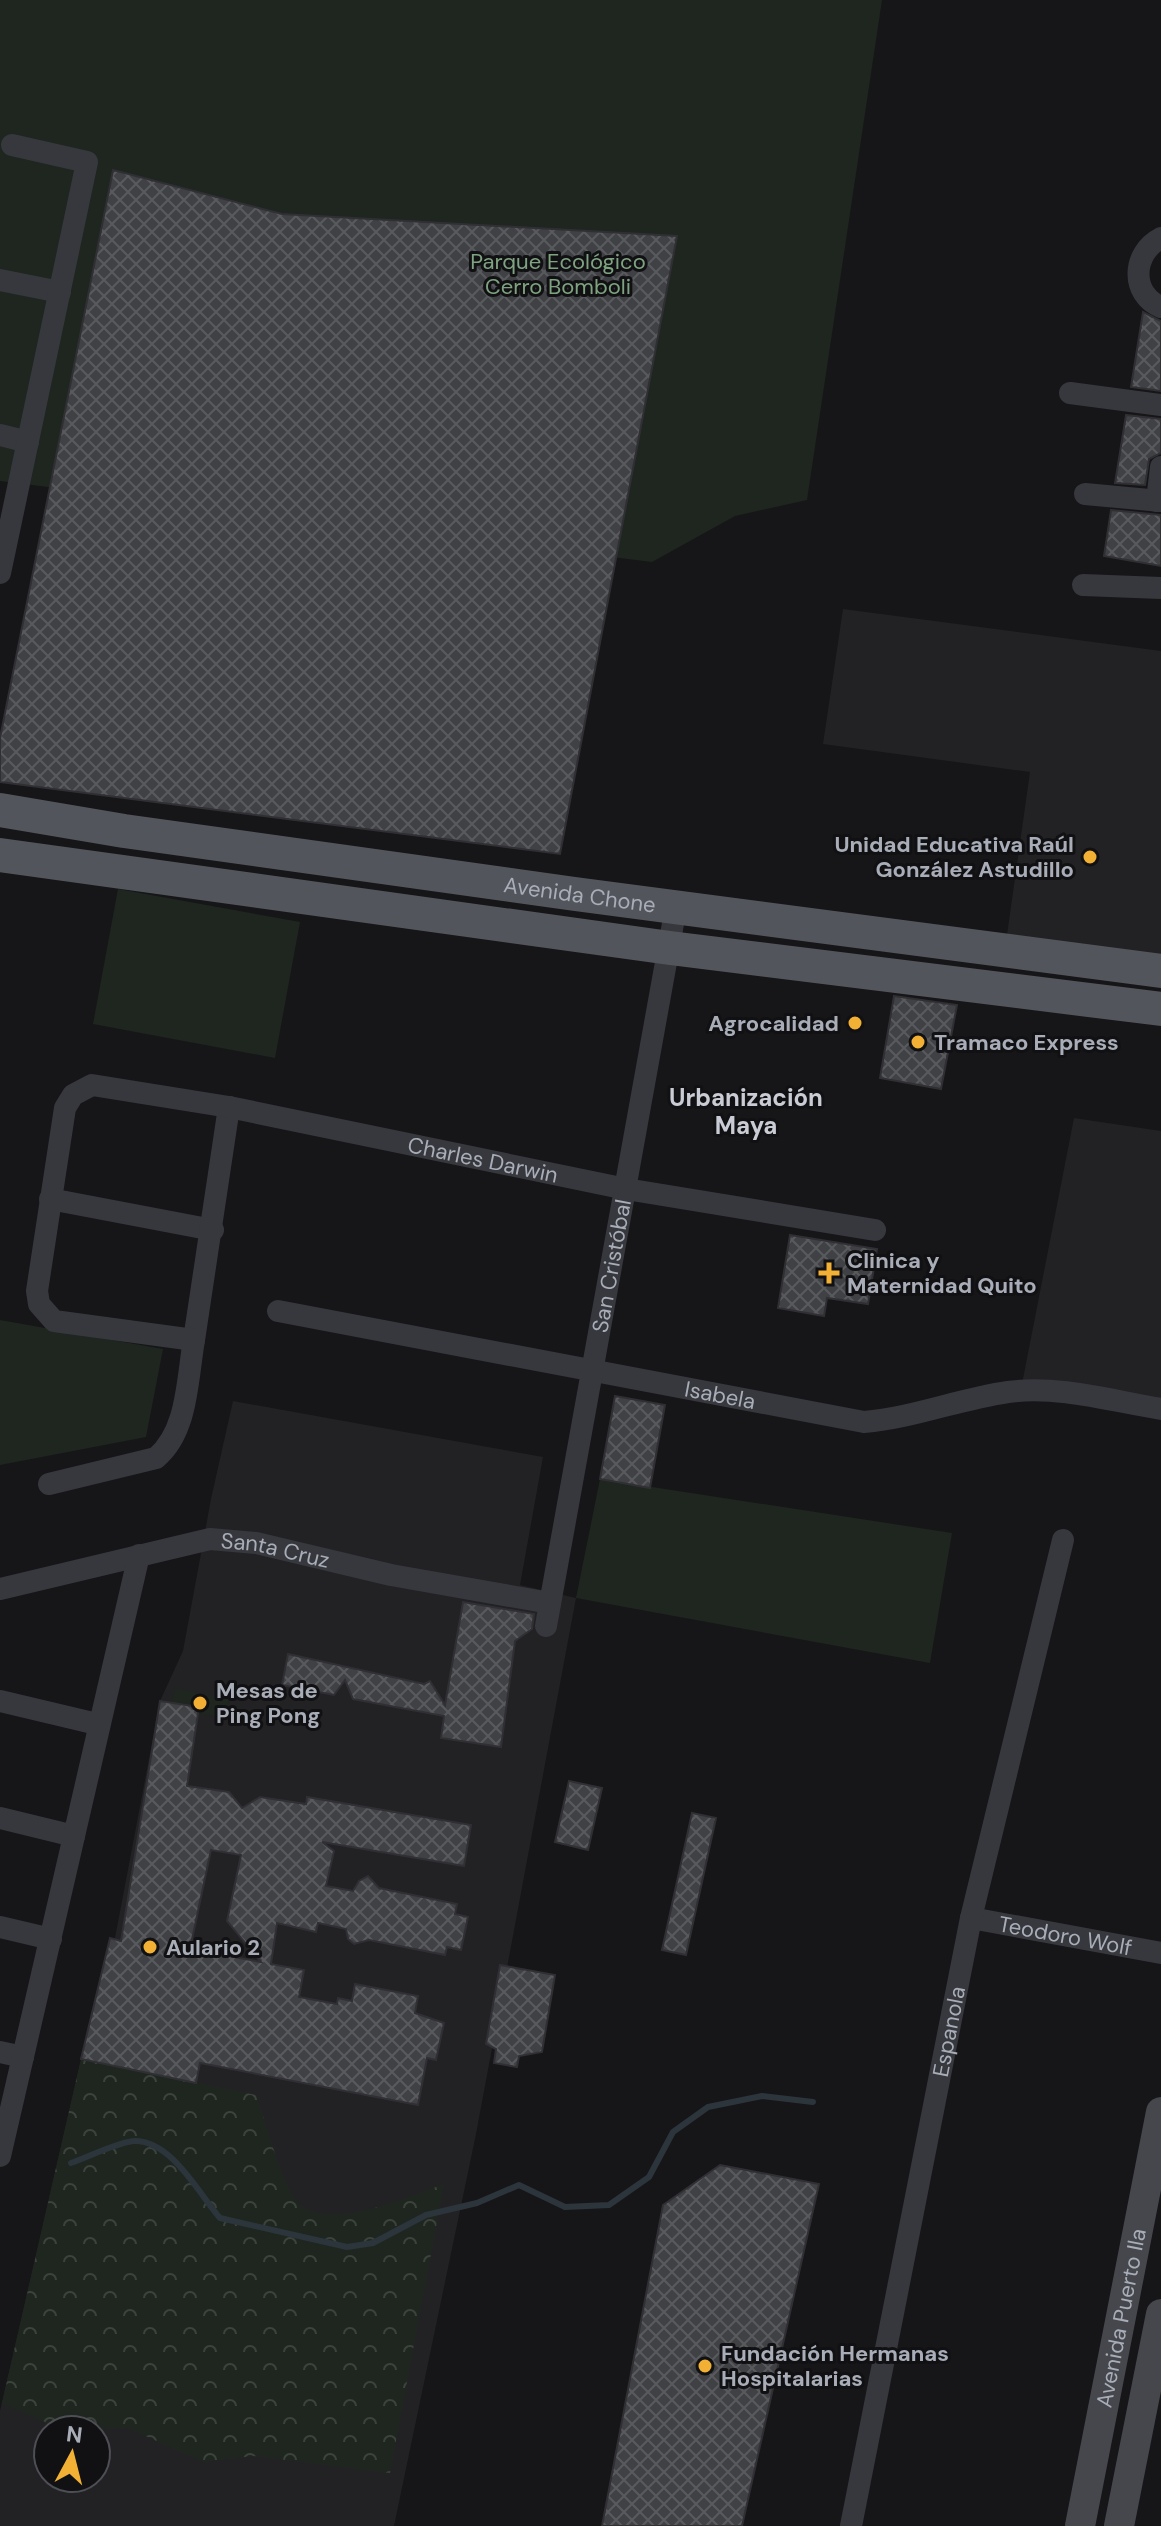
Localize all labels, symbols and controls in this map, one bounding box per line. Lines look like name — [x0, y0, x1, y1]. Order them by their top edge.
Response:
park label: Parque Ecológico Cerro Bomboli — [470, 247, 646, 301]
place label: Unidad Educativa Raúl González Astudillo — [834, 830, 1074, 884]
marker: Unidad Educativa Raúl González Astudillo — [1081, 848, 1099, 866]
street label: Avenida Chone — [502, 870, 658, 919]
place label: Agrocalidad — [708, 1009, 839, 1038]
marker: Agrocalidad — [846, 1014, 864, 1032]
place label: Tramaco Express — [934, 1028, 1119, 1057]
marker: Tramaco Express — [909, 1033, 927, 1051]
district label: Urbanización Maya — [669, 1082, 823, 1141]
street label: Charles Darwin — [405, 1130, 561, 1190]
street label: San Cristóbal — [585, 1197, 638, 1335]
place label: Clinica y Maternidad Quito — [847, 1246, 1037, 1300]
marker: Clinica y Maternidad Quito — [818, 1262, 840, 1284]
street label: Isabela — [682, 1374, 758, 1416]
street label: Santa Cruz — [220, 1526, 332, 1575]
place label: Mesas de Ping Pong — [216, 1676, 320, 1730]
marker: Mesas de Ping Pong — [191, 1694, 209, 1712]
street label: Teodoro Wolf — [996, 1909, 1134, 1962]
place label: Aulario 2 — [166, 1933, 260, 1962]
marker: Aulario 2 — [141, 1938, 159, 1956]
street label: Espanola — [926, 1984, 972, 2079]
street label: Avenida Puerto Ila — [1090, 2226, 1153, 2410]
place label: Fundación Hermanas Hospitalarias — [721, 2339, 949, 2393]
marker: Fundación Hermanas Hospitalarias — [696, 2357, 714, 2375]
north arrow — [32, 2414, 112, 2494]
text: N — [65, 2419, 84, 2450]

